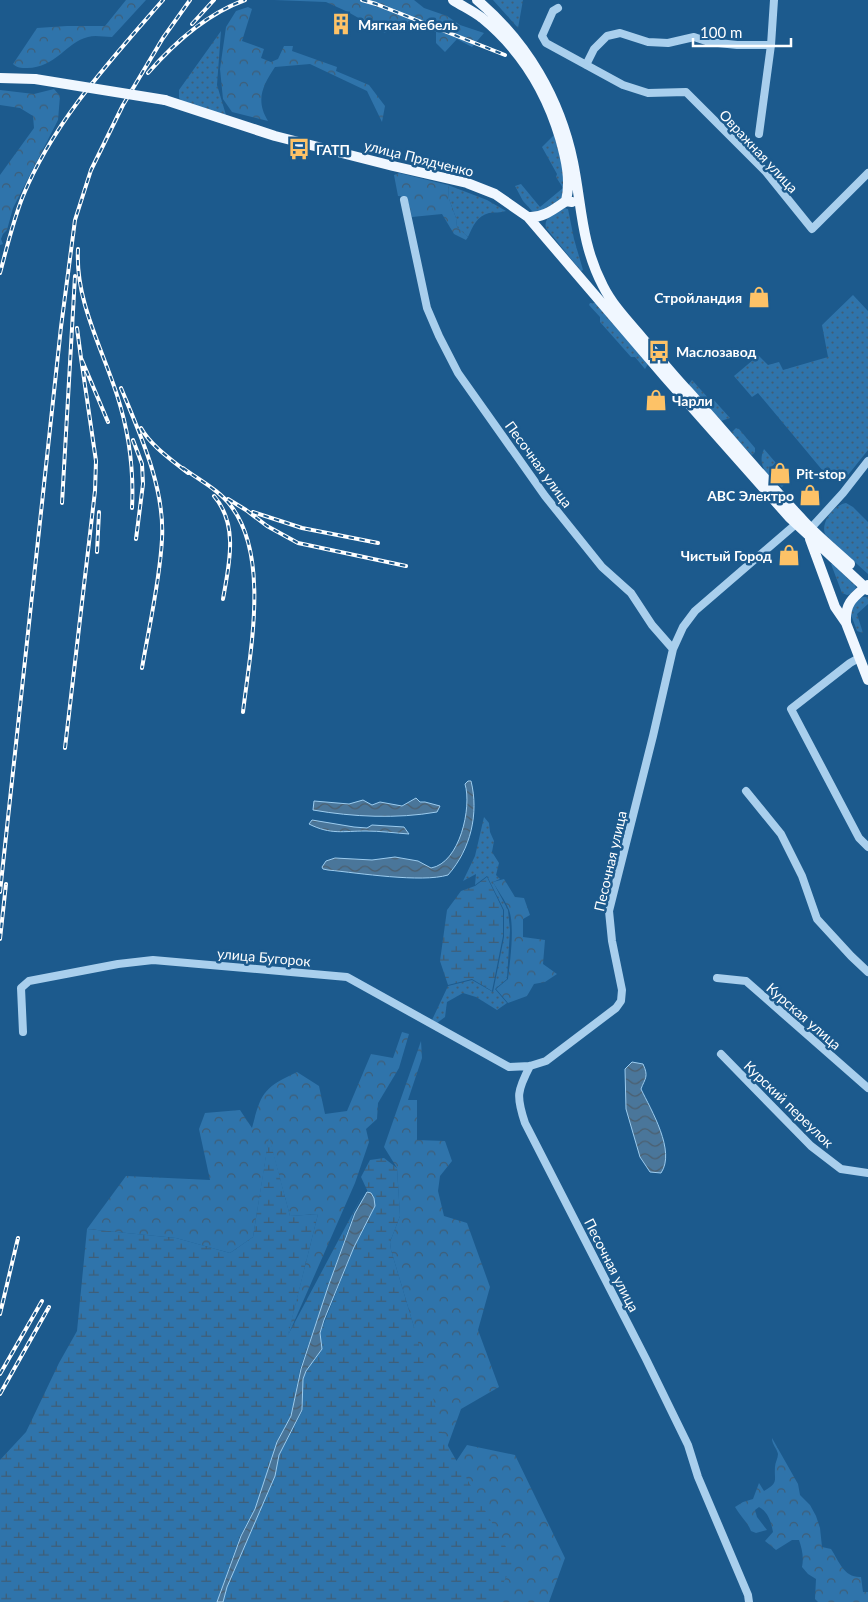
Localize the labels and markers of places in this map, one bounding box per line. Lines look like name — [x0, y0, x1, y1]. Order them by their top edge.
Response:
building icon: Мягкая мебель — [328, 11, 354, 37]
place label: Мягкая мебель — [358, 16, 458, 33]
bus stop icon: ГАТП — [286, 136, 312, 162]
place label: ГАТП — [316, 141, 350, 158]
shop icon: Стройландия — [746, 284, 772, 310]
place label: Стройландия — [654, 289, 742, 306]
bus stop icon: Маслозавод — [646, 338, 672, 364]
place label: Маслозавод — [676, 343, 756, 360]
shop icon: Чарли — [643, 387, 669, 413]
place label: Чарли — [672, 392, 713, 409]
shop icon: Pit-stop — [767, 460, 793, 486]
place label: Pit-stop — [796, 465, 846, 482]
shop icon: АВС Электро — [797, 482, 823, 508]
place label: АВС Электро — [706, 487, 794, 504]
shop icon: Чистый Город — [776, 542, 802, 568]
place label: Чистый Город — [681, 547, 772, 564]

